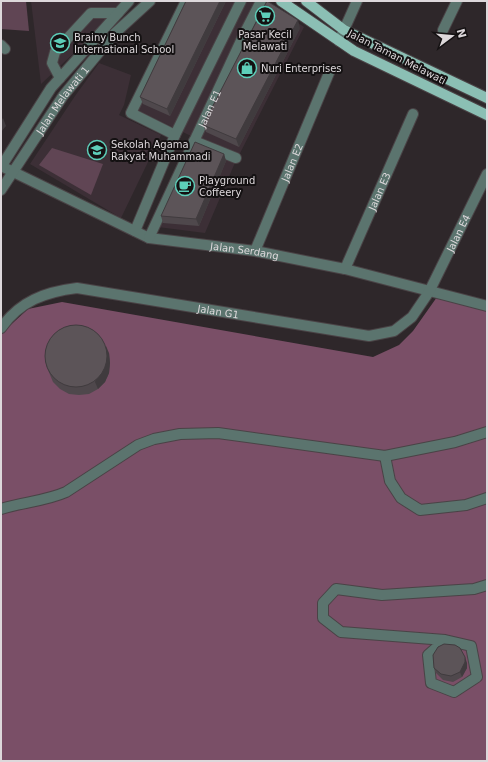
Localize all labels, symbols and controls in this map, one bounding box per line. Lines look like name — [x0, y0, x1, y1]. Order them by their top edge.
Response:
supermarket icon: Pasar Kecil Melawati — [254, 5, 276, 27]
north arrow — [432, 16, 472, 56]
street label: Jalan Taman Melawati — [345, 27, 448, 86]
text: N — [454, 27, 469, 40]
place label: Pasar Kecil Melawati — [238, 29, 292, 52]
school or university icon: Brainy Bunch International School — [49, 32, 71, 54]
place label: Brainy Bunch International School — [74, 32, 174, 55]
shop icon: Nuri Enterprises — [236, 57, 258, 79]
place label: Nuri Enterprises — [261, 63, 342, 74]
street label: Jalan Melawati 1 — [33, 64, 91, 137]
street label: Jalan E1 — [195, 88, 223, 130]
school or university icon: Sekolah Agama Rakyat Muhammadi — [86, 139, 108, 161]
place label: Sekolah Agama Rakyat Muhammadi — [111, 139, 211, 162]
street label: Jalan E2 — [279, 142, 305, 184]
street label: Jalan E3 — [366, 171, 392, 213]
cafe icon: Playground Coffeery — [174, 175, 196, 197]
place label: Playground Coffeery — [199, 175, 255, 198]
street label: Jalan E4 — [444, 212, 472, 254]
street label: Jalan Serdang — [209, 240, 280, 261]
street label: Jalan G1 — [196, 302, 240, 320]

